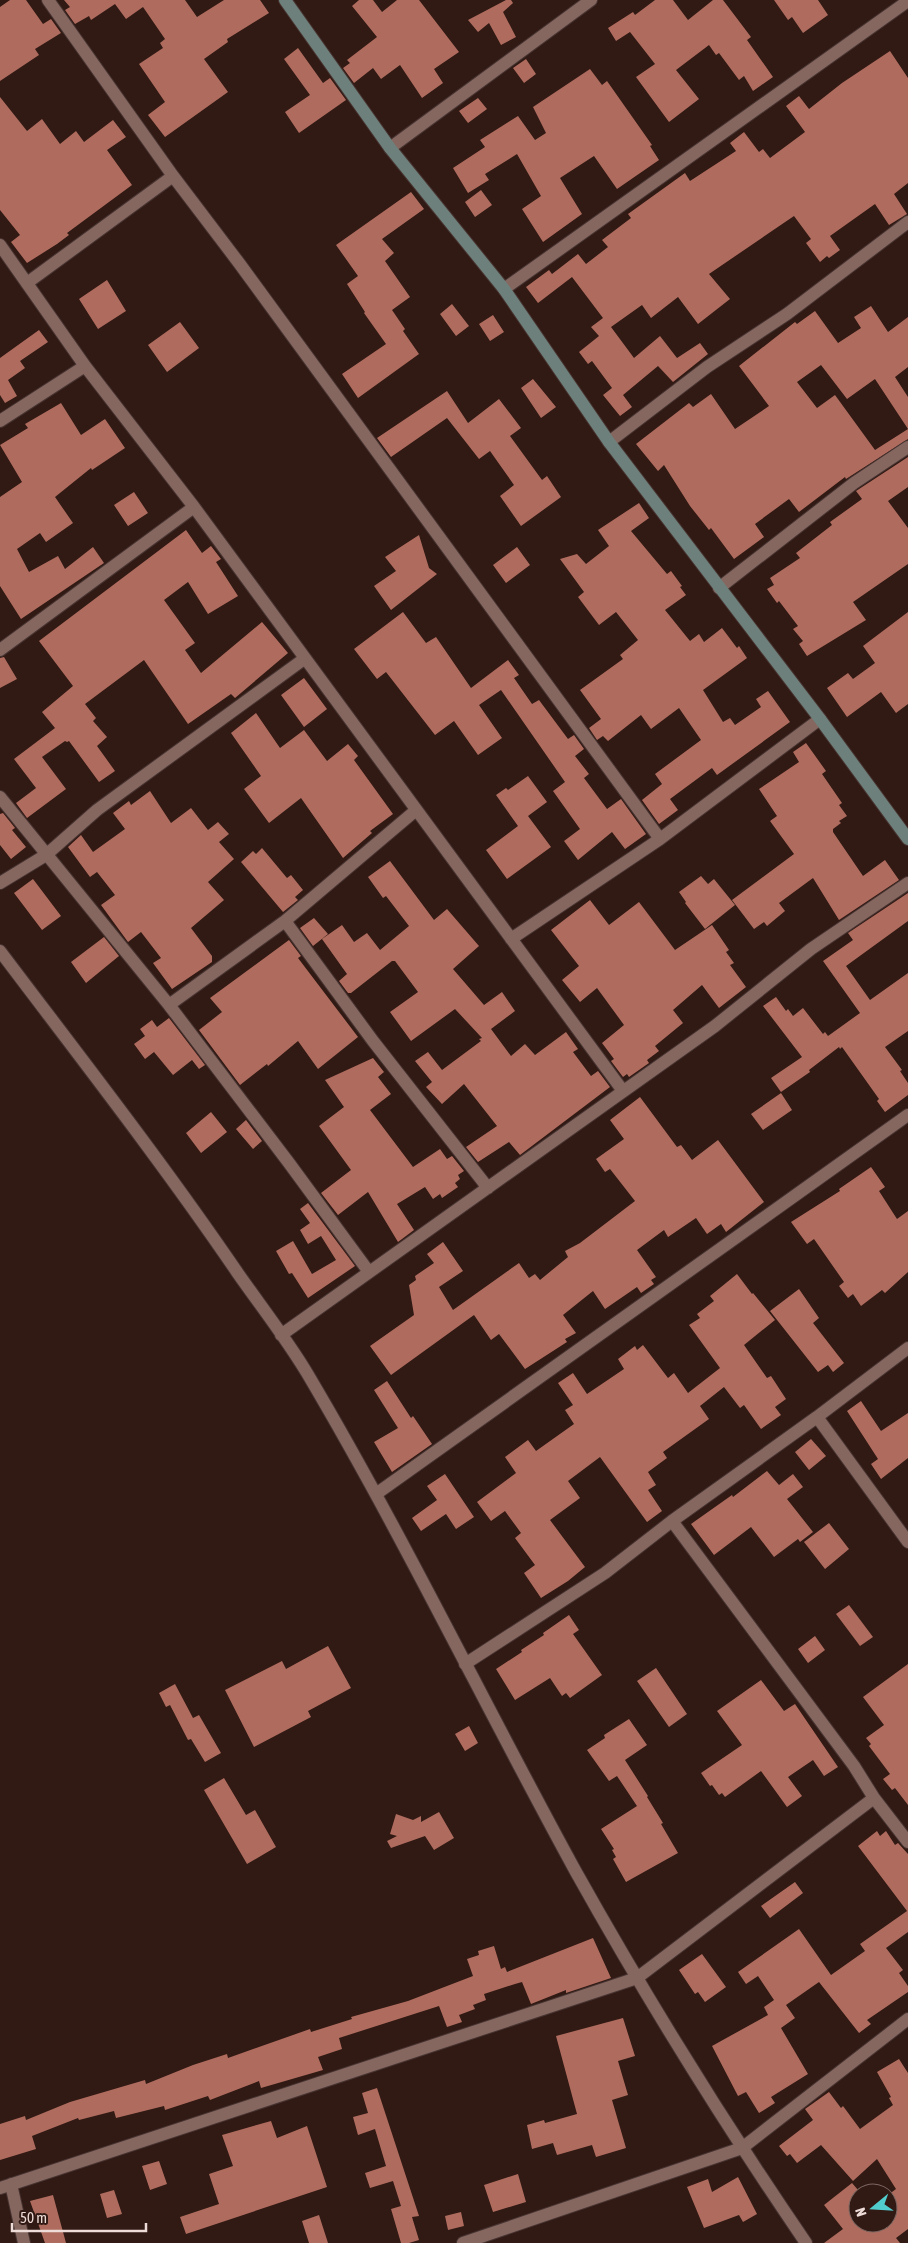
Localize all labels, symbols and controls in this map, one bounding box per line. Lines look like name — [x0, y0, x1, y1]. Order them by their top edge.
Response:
north arrow — [848, 2183, 898, 2233]
scale bar — [12, 2200, 146, 2232]
text: N — [852, 2206, 870, 2218]
text: 50 m — [20, 2209, 47, 2226]

